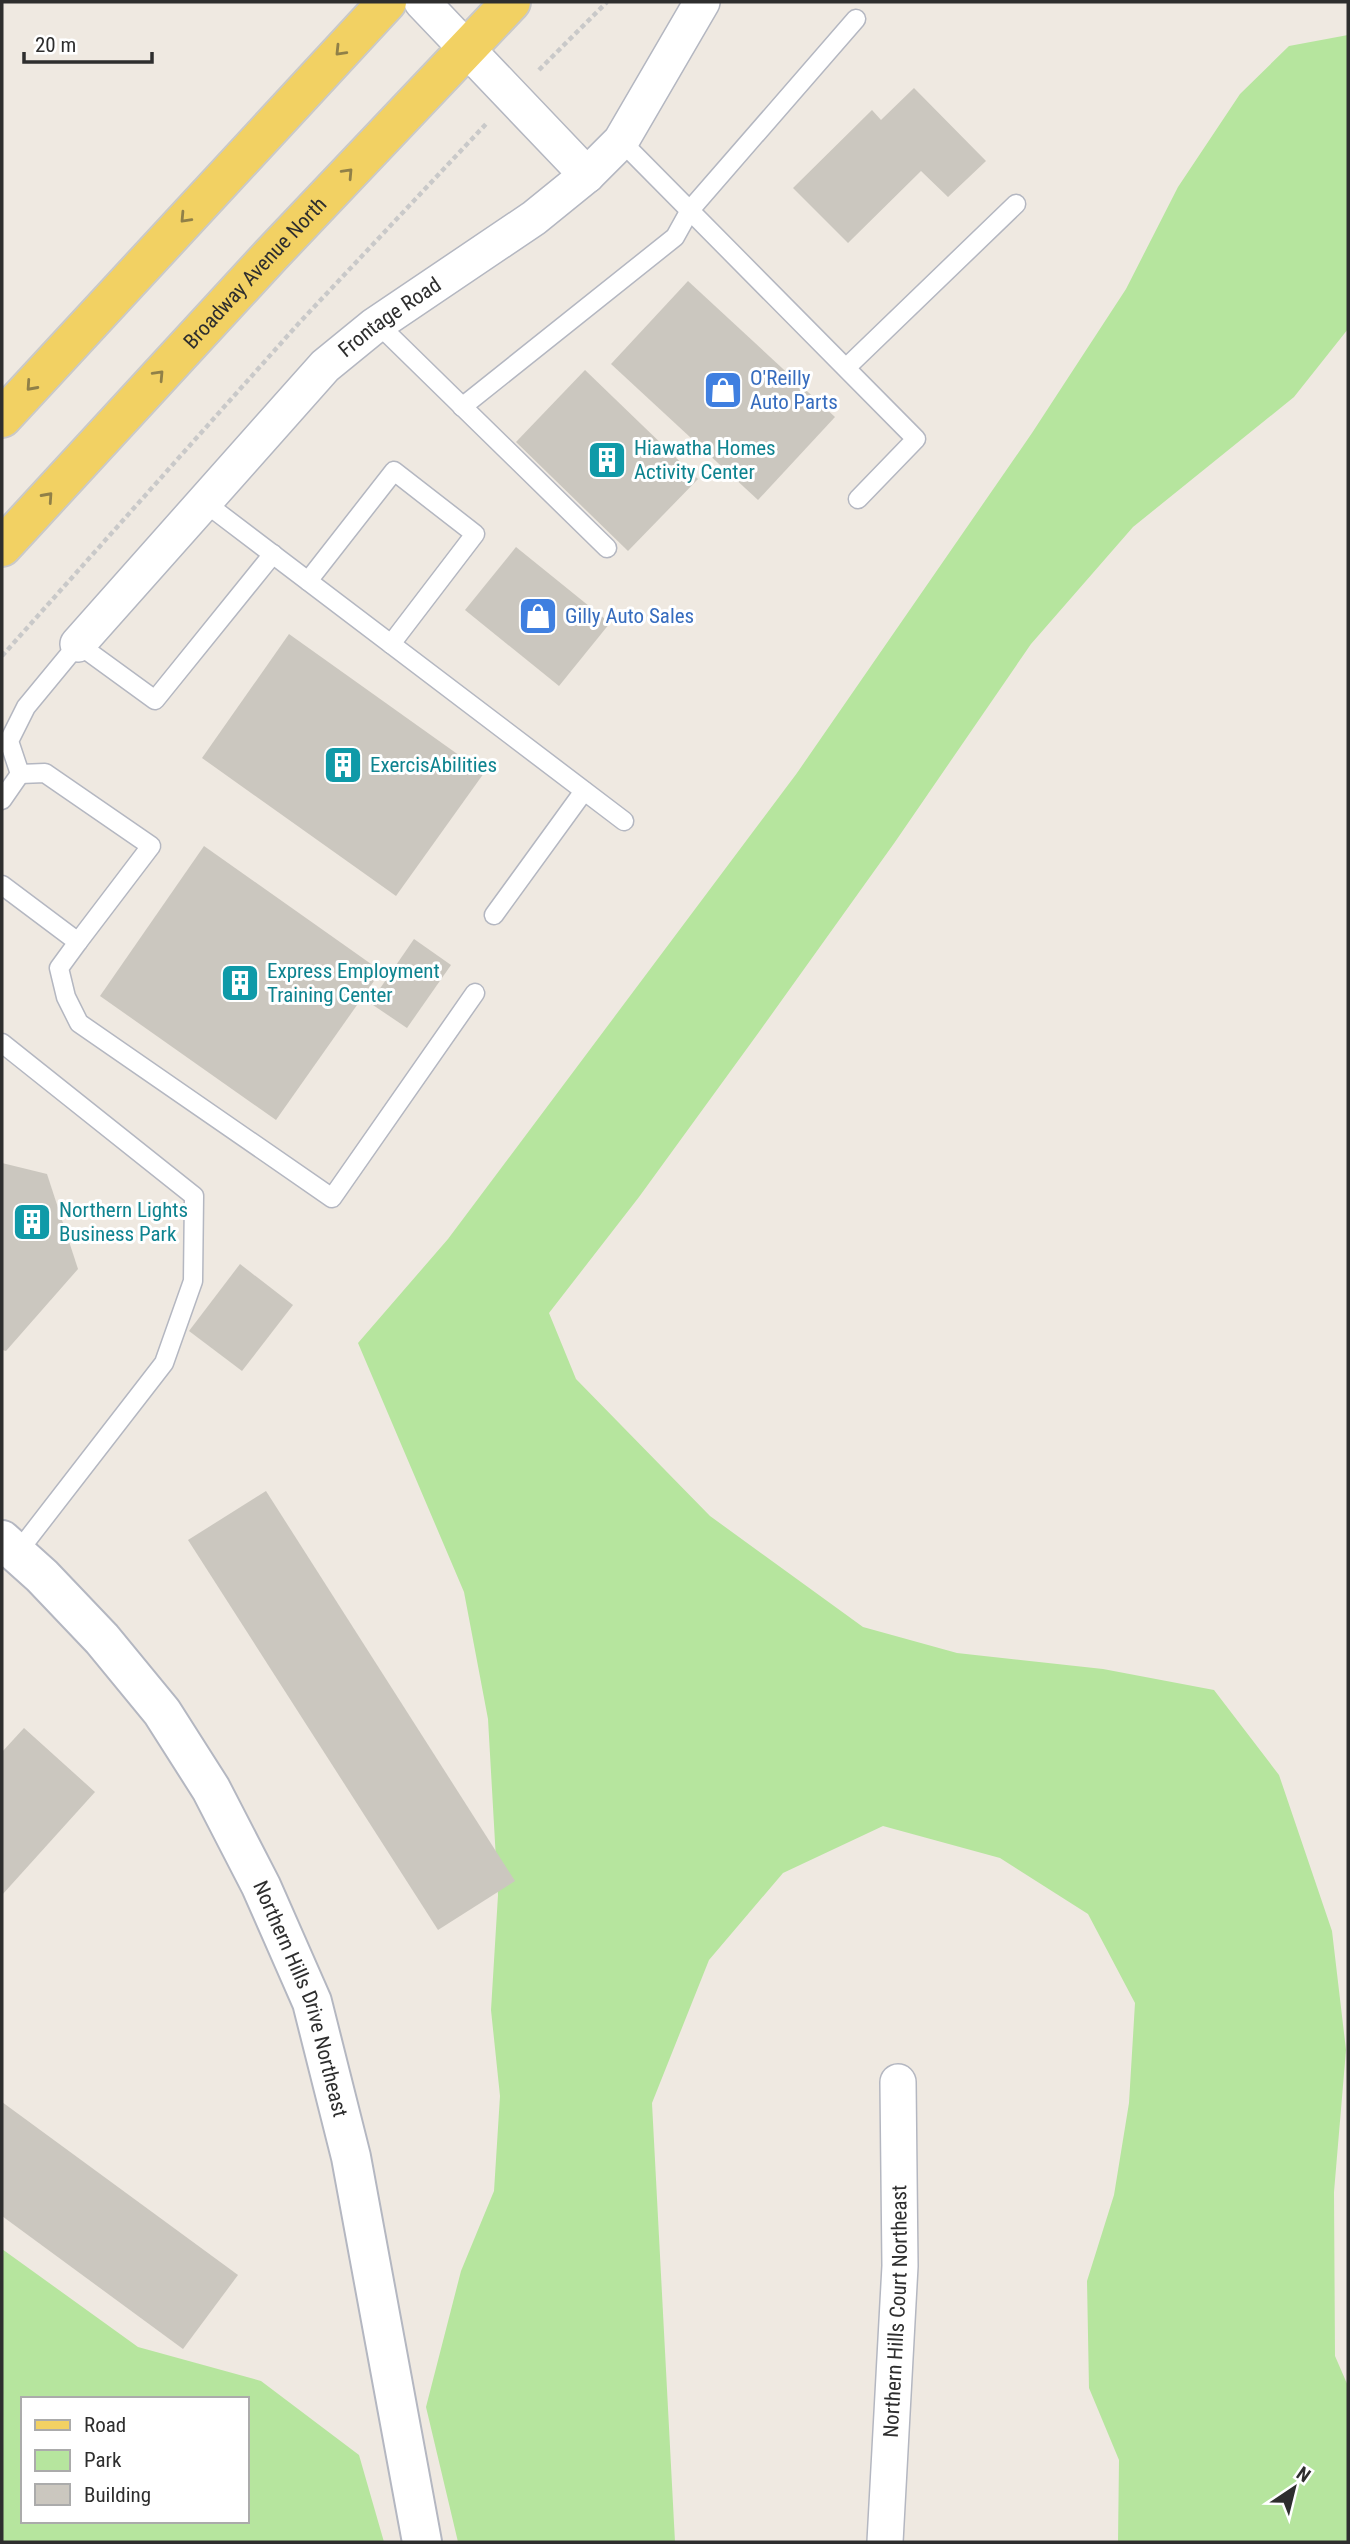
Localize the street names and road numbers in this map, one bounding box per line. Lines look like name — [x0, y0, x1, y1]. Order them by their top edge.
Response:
street label: Broadway Avenue North — [179, 192, 331, 354]
street label: Frontage Road — [334, 272, 445, 362]
street label: Northern Hills Drive Northeast — [248, 1877, 352, 2120]
street label: Northern Hills Court Northeast — [879, 2185, 912, 2438]

